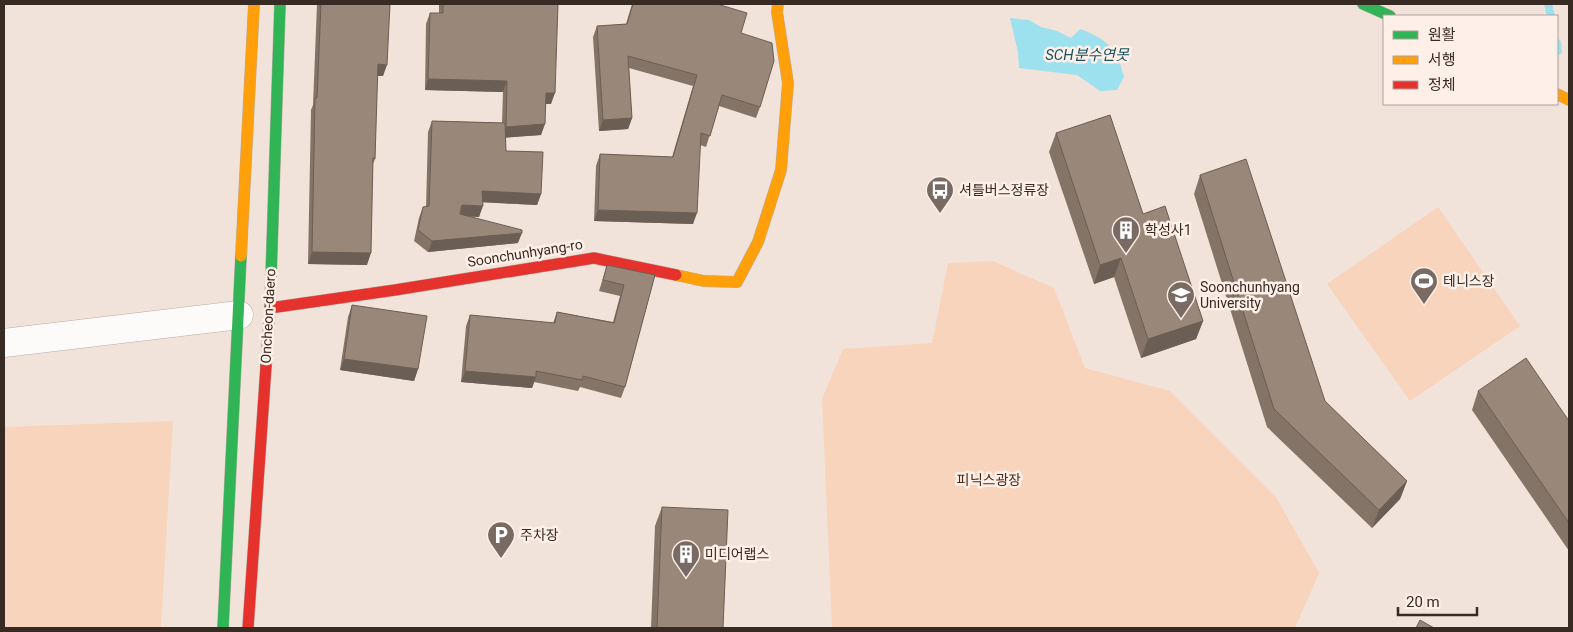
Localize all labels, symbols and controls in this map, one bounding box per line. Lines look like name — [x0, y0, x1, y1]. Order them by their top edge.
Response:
legend — [1383, 15, 1558, 105]
text: 원활 — [1428, 26, 1456, 44]
water label: SCH분수연못 — [1045, 46, 1130, 64]
text: 서행 — [1428, 51, 1456, 69]
text: 정체 — [1428, 76, 1456, 94]
bus stop icon: 셔틀버스정류장 — [925, 175, 955, 214]
place label: 셔틀버스정류장 — [959, 182, 1049, 198]
building icon: 학성사1 — [1111, 215, 1141, 254]
place label: 학성사1 — [1145, 222, 1192, 238]
street label: Soonchunhyang-ro — [466, 236, 584, 270]
sports icon: 테니스장 — [1409, 266, 1439, 305]
street label: Oncheon-daero — [258, 268, 278, 364]
place label: 테니스장 — [1443, 273, 1495, 289]
place label: Soonchunhyang University — [1200, 279, 1300, 311]
school or university icon: Soonchunhyang University — [1166, 280, 1196, 319]
park label: 피닉스광장 — [957, 472, 1021, 488]
parking icon: 주차장 — [486, 520, 516, 559]
place label: 주차장 — [520, 527, 559, 543]
building icon: 미디어랩스 — [671, 539, 701, 578]
place label: 미디어랩스 — [705, 546, 770, 562]
scale bar — [1398, 584, 1477, 616]
text: 20 m — [1406, 593, 1440, 611]

